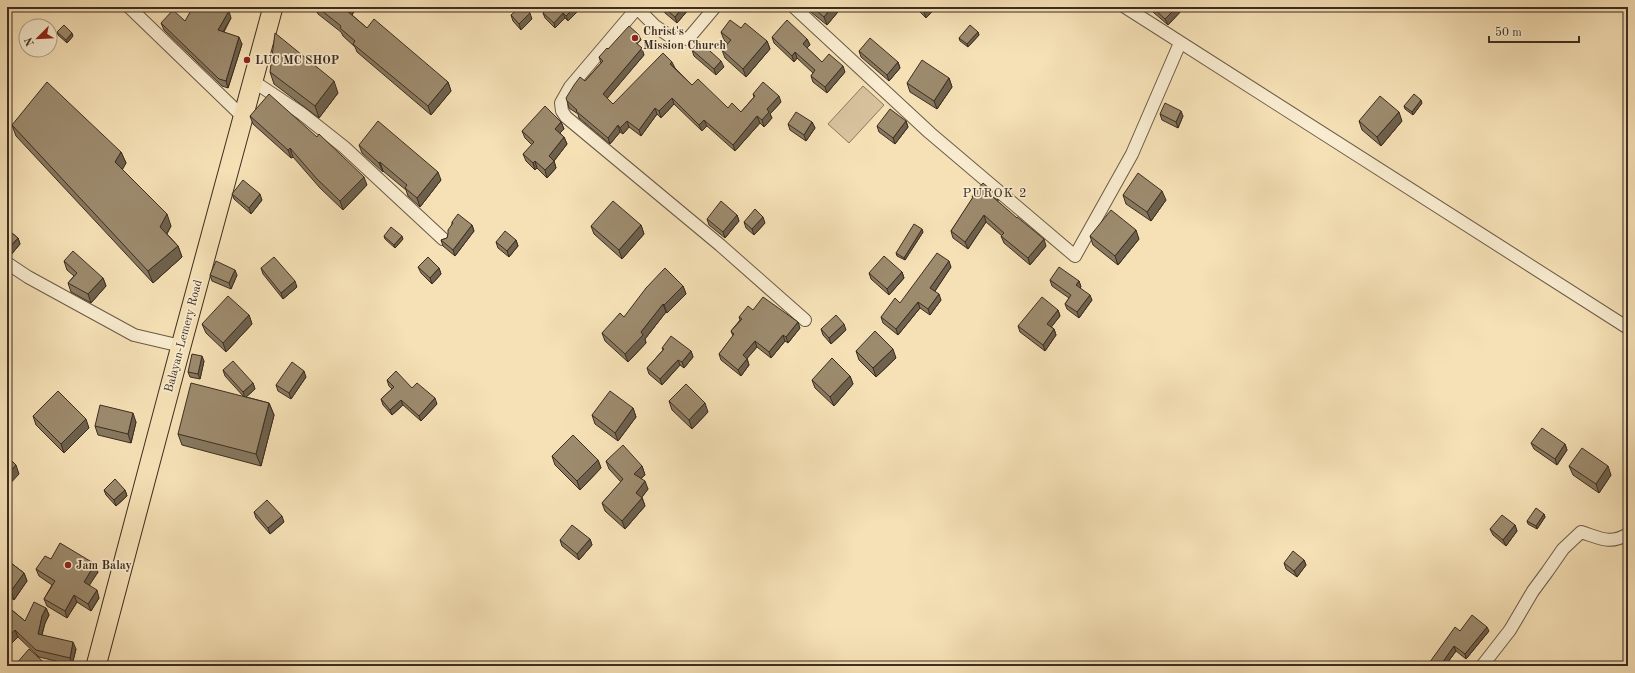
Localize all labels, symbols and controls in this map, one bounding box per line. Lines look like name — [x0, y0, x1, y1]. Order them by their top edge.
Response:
north arrow — [18, 18, 58, 58]
scale bar — [1489, 18, 1579, 44]
place label: Christ's Mission Church — [643, 26, 726, 52]
text: 50 m — [1495, 26, 1522, 39]
marker: Christ's Mission Church — [630, 33, 640, 43]
text: N — [23, 35, 37, 48]
marker: LUC MC SHOP — [242, 55, 252, 65]
place label: LUC MC SHOP — [255, 55, 339, 67]
district label: PUROK 2 — [962, 187, 1028, 200]
street label: Balayan-Lemery Road — [163, 279, 205, 394]
marker: Jam Balay — [63, 560, 73, 570]
place label: Jam Balay — [76, 560, 132, 572]

